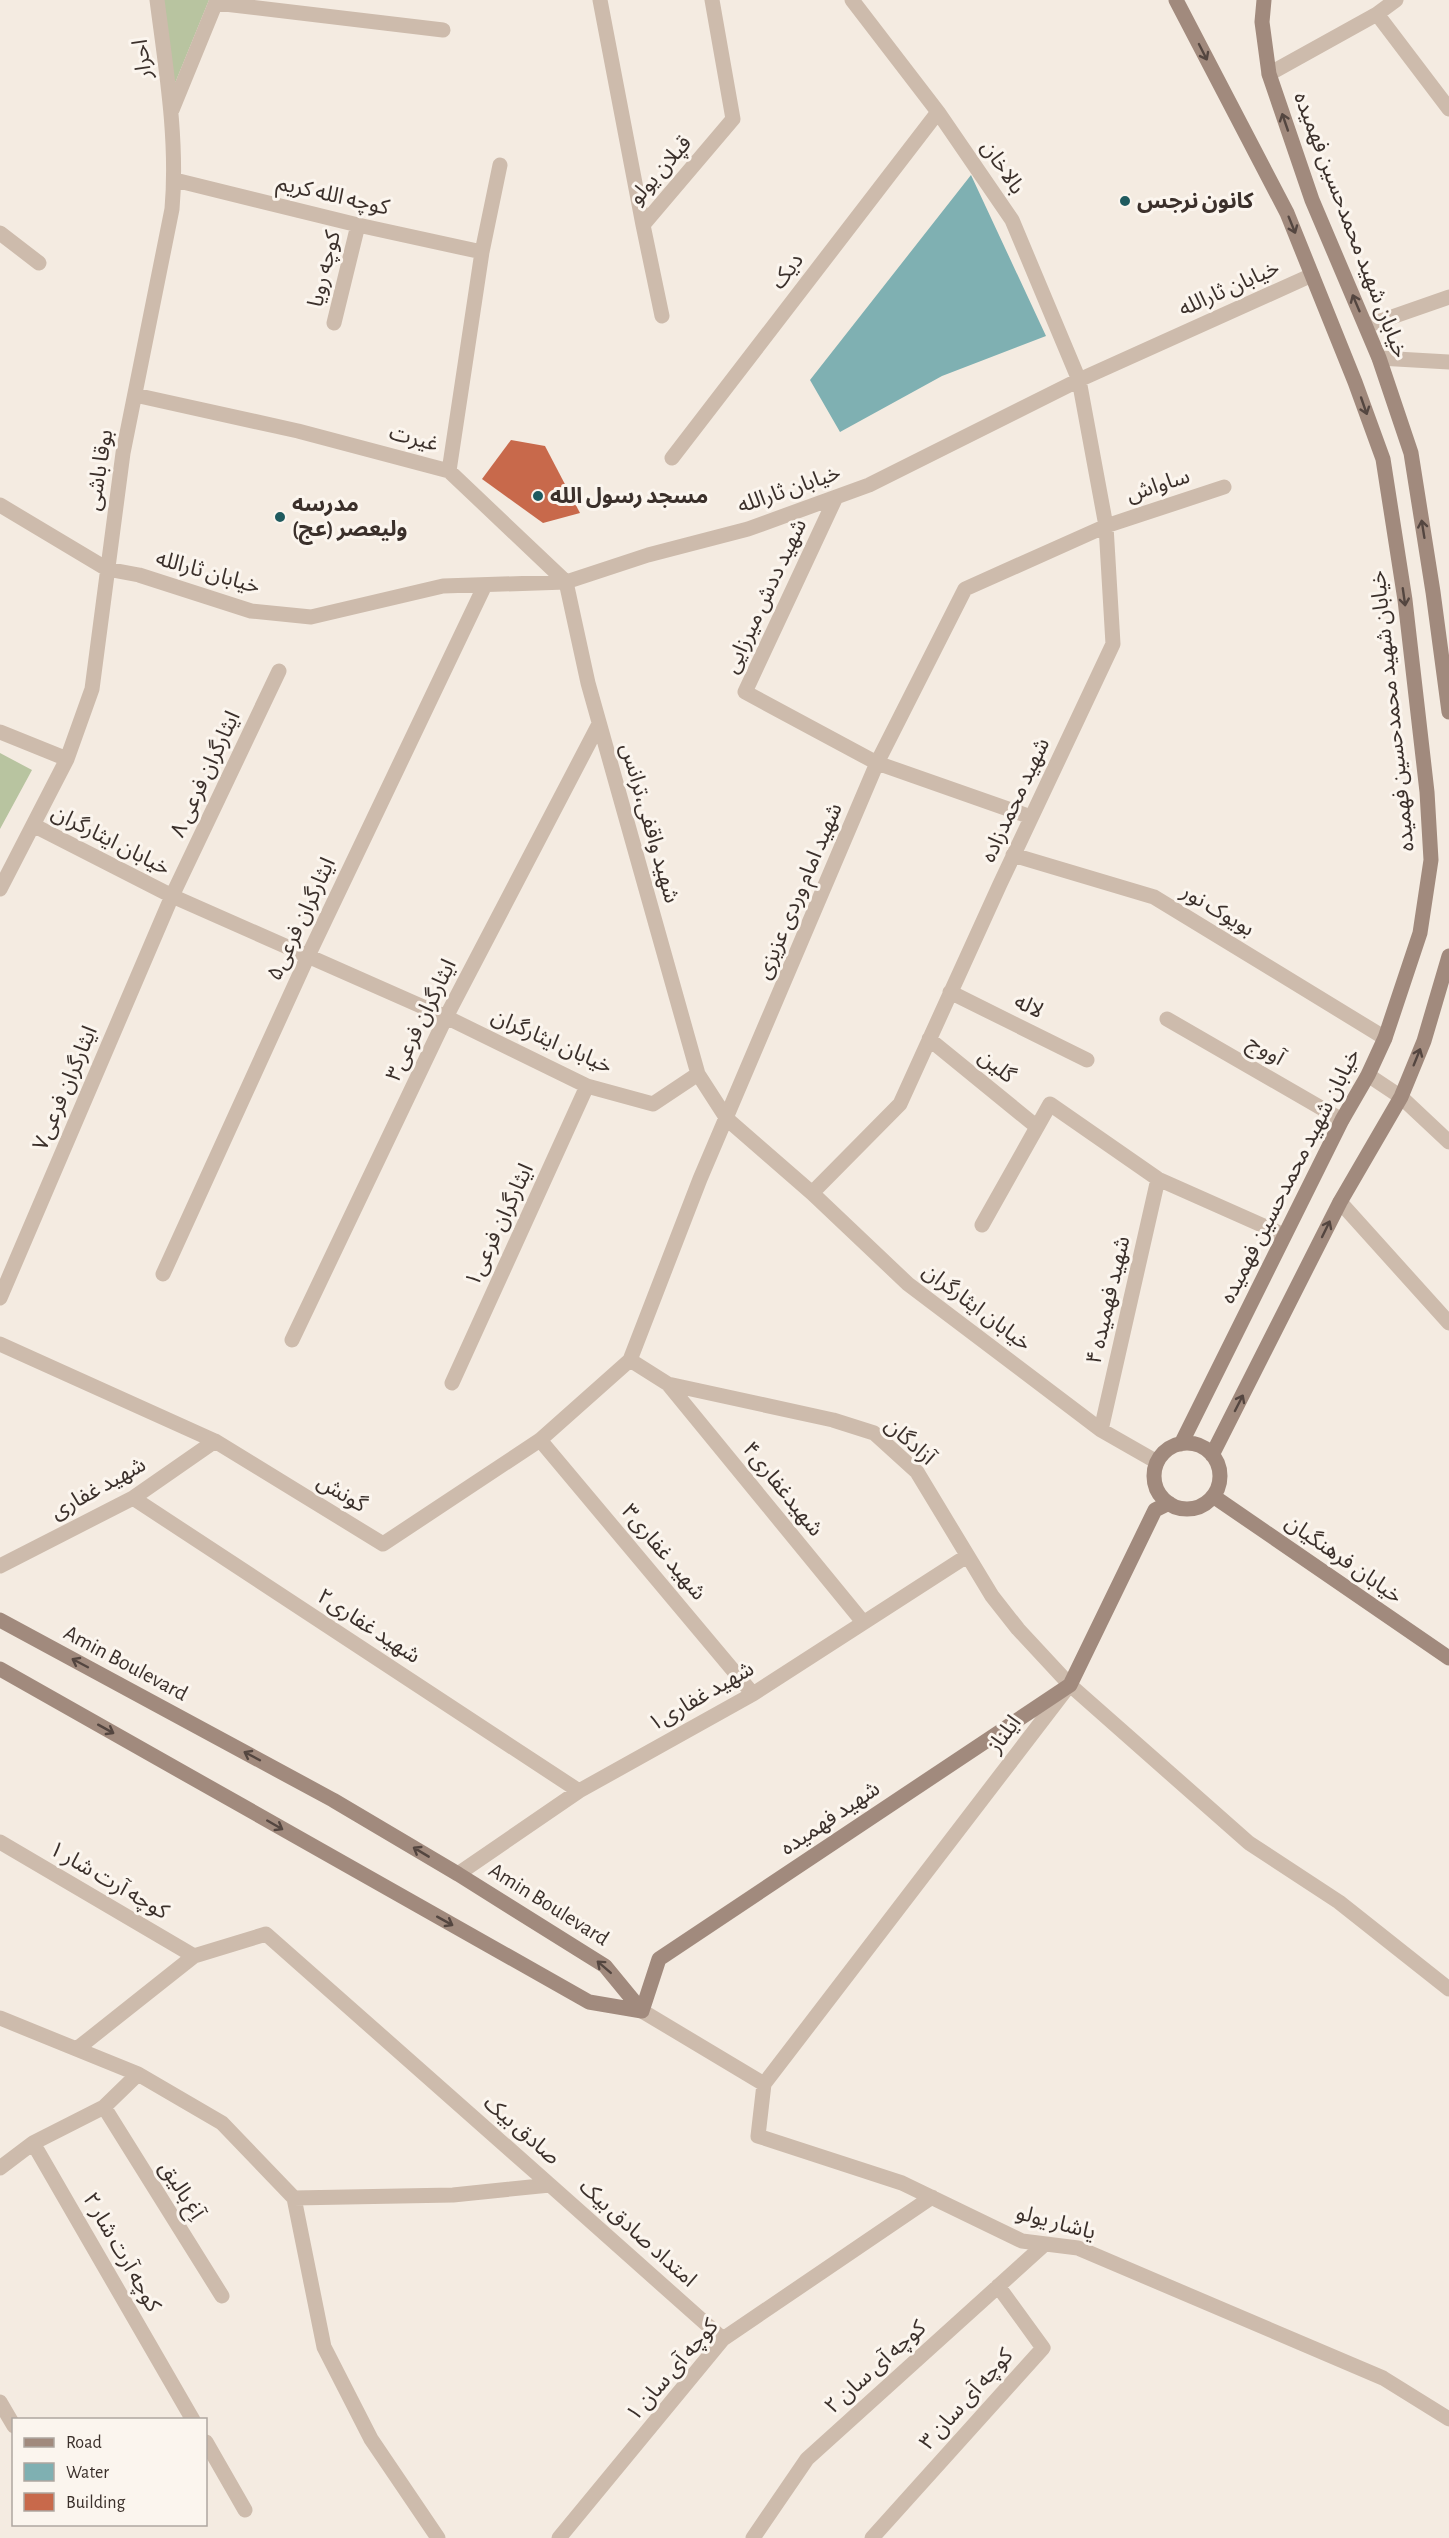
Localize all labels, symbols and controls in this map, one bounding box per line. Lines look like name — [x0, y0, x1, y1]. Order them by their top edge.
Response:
street label: احرار — [129, 38, 157, 81]
one-way arrow — [1197, 43, 1209, 60]
street label: خیابان شهید محمدحسین فهمیده — [1289, 89, 1412, 361]
one-way arrow — [1278, 113, 1289, 132]
street label: قپلان یولو — [624, 131, 698, 211]
street label: بالاخان — [976, 136, 1029, 198]
street label: کوچه الله کریم — [274, 171, 392, 224]
place label: کانون نرجس — [1137, 190, 1255, 213]
marker: کانون نرجس — [1118, 194, 1132, 208]
one-way arrow — [1287, 216, 1298, 234]
street label: کوچه رویا — [304, 228, 347, 310]
street label: دیک — [767, 249, 807, 293]
street label: خیابان ثارالله — [1175, 256, 1283, 322]
one-way arrow — [1350, 294, 1361, 313]
one-way arrow — [1360, 397, 1371, 415]
street label: غیرت — [387, 421, 441, 456]
street label: بوقا باشی — [82, 428, 117, 512]
street label: خیابان ثارالله — [735, 461, 844, 519]
street label: ساواش — [1124, 464, 1193, 507]
place label: مسجد رسول الله — [550, 485, 708, 509]
marker: مسجد رسول الله — [531, 489, 545, 503]
place label: مدرسه ولیعصر (عج) — [292, 493, 408, 545]
marker: مدرسه ولیعصر (عج) — [273, 510, 287, 524]
street label: شهید ددش میرزایی — [720, 516, 812, 677]
one-way arrow — [1418, 520, 1429, 540]
street label: خیابان ثارالله — [153, 547, 263, 599]
street label: خیابان شهید محمدحسین فهمیده — [1366, 569, 1419, 853]
one-way arrow — [1399, 586, 1410, 606]
street label: ایثارگران فرعی ۸ — [165, 707, 246, 841]
street label: شهید محمدزاده — [977, 735, 1055, 866]
street label: شهید واقفی،ترانس — [616, 741, 683, 906]
street label: خیابان ایثارگران — [47, 800, 174, 881]
street label: شهید امام وردی عزیزی — [752, 800, 851, 984]
street label: ایثارگران فرعی۵ — [262, 854, 341, 985]
street label: بویوک نور — [1176, 879, 1258, 942]
street label: ایثارگران فرعی۳ — [381, 955, 462, 1085]
street label: لاله — [1011, 990, 1047, 1022]
street label: خیابان ایثارگران — [487, 1004, 616, 1079]
street label: ایثارگران فرعی۷ — [28, 1022, 103, 1154]
street label: آووج — [1241, 1029, 1291, 1074]
street label: گلین — [974, 1044, 1021, 1088]
street label: خیابان شهید محمدحسین فهمیده — [1216, 1045, 1365, 1307]
one-way arrow — [1412, 1048, 1423, 1066]
street label: ایثارگران فرعی۱ — [460, 1160, 539, 1291]
one-way arrow — [1321, 1220, 1333, 1238]
street label: شهید فهمیده ۴ — [1083, 1234, 1134, 1366]
street label: خیابان ایثارگران — [917, 1258, 1036, 1356]
one-way arrow — [1233, 1395, 1245, 1412]
street label: آزادگان — [879, 1412, 942, 1471]
street label: شهیدغفاری۴ — [737, 1438, 827, 1542]
street label: شهید غفاری — [47, 1453, 150, 1525]
street label: گونش — [313, 1469, 372, 1517]
street label: شهید غفاری۳ — [616, 1500, 710, 1605]
street label: خیابان فرهنگیان — [1281, 1510, 1407, 1608]
street label: شهید غفاری۲ — [313, 1585, 424, 1669]
street label: Amin Boulevard — [60, 1621, 192, 1705]
one-way arrow — [72, 1657, 89, 1669]
street label: شهید غفاری۱ — [645, 1657, 758, 1737]
street label: ایلناز — [982, 1711, 1027, 1759]
one-way arrow — [97, 1723, 114, 1735]
one-way arrow — [243, 1750, 261, 1761]
street label: شهید فهمیده — [776, 1777, 884, 1860]
one-way arrow — [266, 1820, 283, 1832]
street label: کوچه آرت شار ۱ — [44, 1836, 174, 1926]
one-way arrow — [413, 1846, 430, 1858]
street label: Amin Boulevard — [485, 1858, 613, 1950]
one-way arrow — [436, 1915, 453, 1927]
one-way arrow — [596, 1960, 611, 1974]
street label: صادق بیک — [480, 2091, 564, 2169]
street label: آِغ بالیق — [151, 2156, 211, 2227]
street label: امتداد صادق بیک — [575, 2175, 701, 2291]
street label: کوچه آرت شار ۲ — [76, 2188, 167, 2318]
street label: یاشار یولو — [1013, 2201, 1098, 2245]
street label: کوچه آی سان ۱ — [621, 2313, 725, 2427]
street label: کوچه آی سان ۲ — [819, 2314, 932, 2420]
street label: کوچه آی سان ۳ — [914, 2343, 1020, 2456]
legend — [12, 2418, 207, 2526]
text: Road — [66, 2434, 102, 2452]
text: Water — [66, 2464, 109, 2482]
text: Building — [66, 2494, 126, 2512]

